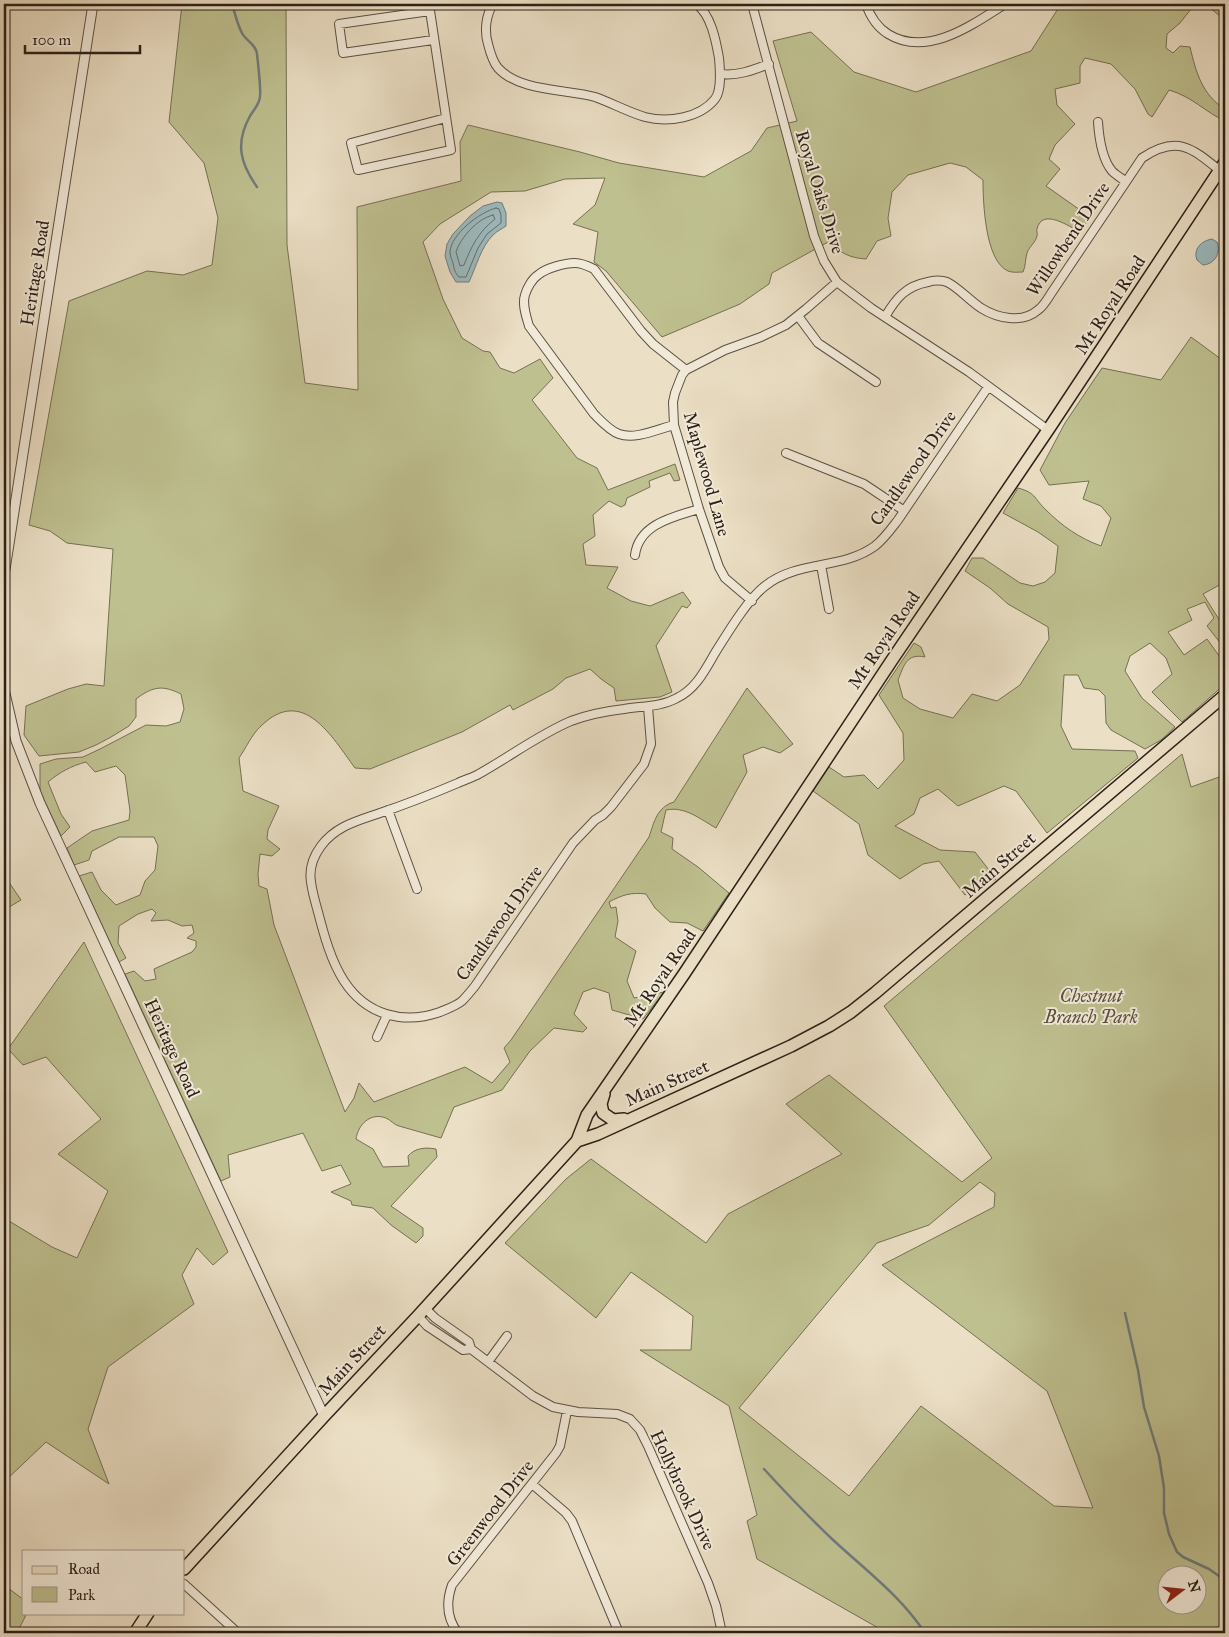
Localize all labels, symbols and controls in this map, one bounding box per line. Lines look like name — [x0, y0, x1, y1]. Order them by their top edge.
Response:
scale bar — [25, 22, 140, 54]
text: 100 m — [32, 31, 72, 49]
street label: Royal Oaks Drive — [791, 128, 849, 256]
street label: Willowbend Drive — [1022, 178, 1114, 300]
street label: Heritage Road — [16, 219, 55, 328]
street label: Mt Royal Road — [1070, 252, 1150, 358]
street label: Candlewood Drive — [865, 406, 961, 530]
street label: Maplewood Lane — [679, 409, 735, 539]
street label: Mt Royal Road — [843, 587, 925, 693]
street label: Main Street — [958, 827, 1040, 903]
street label: Candlewood Drive — [451, 861, 547, 985]
street label: Mt Royal Road — [619, 925, 701, 1031]
park label: Chestnut Branch Park — [1043, 985, 1138, 1028]
street label: Heritage Road — [139, 995, 204, 1101]
street label: Main Street — [622, 1055, 713, 1111]
street label: Main Street — [313, 1319, 391, 1400]
street label: Hollybrook Drive — [646, 1427, 720, 1553]
street label: Greenwood Drive — [442, 1455, 538, 1571]
legend — [22, 1550, 185, 1614]
text: Road — [68, 1560, 100, 1578]
north arrow — [1156, 1564, 1206, 1614]
text: N — [1184, 1579, 1204, 1595]
text: Park — [68, 1586, 95, 1604]

